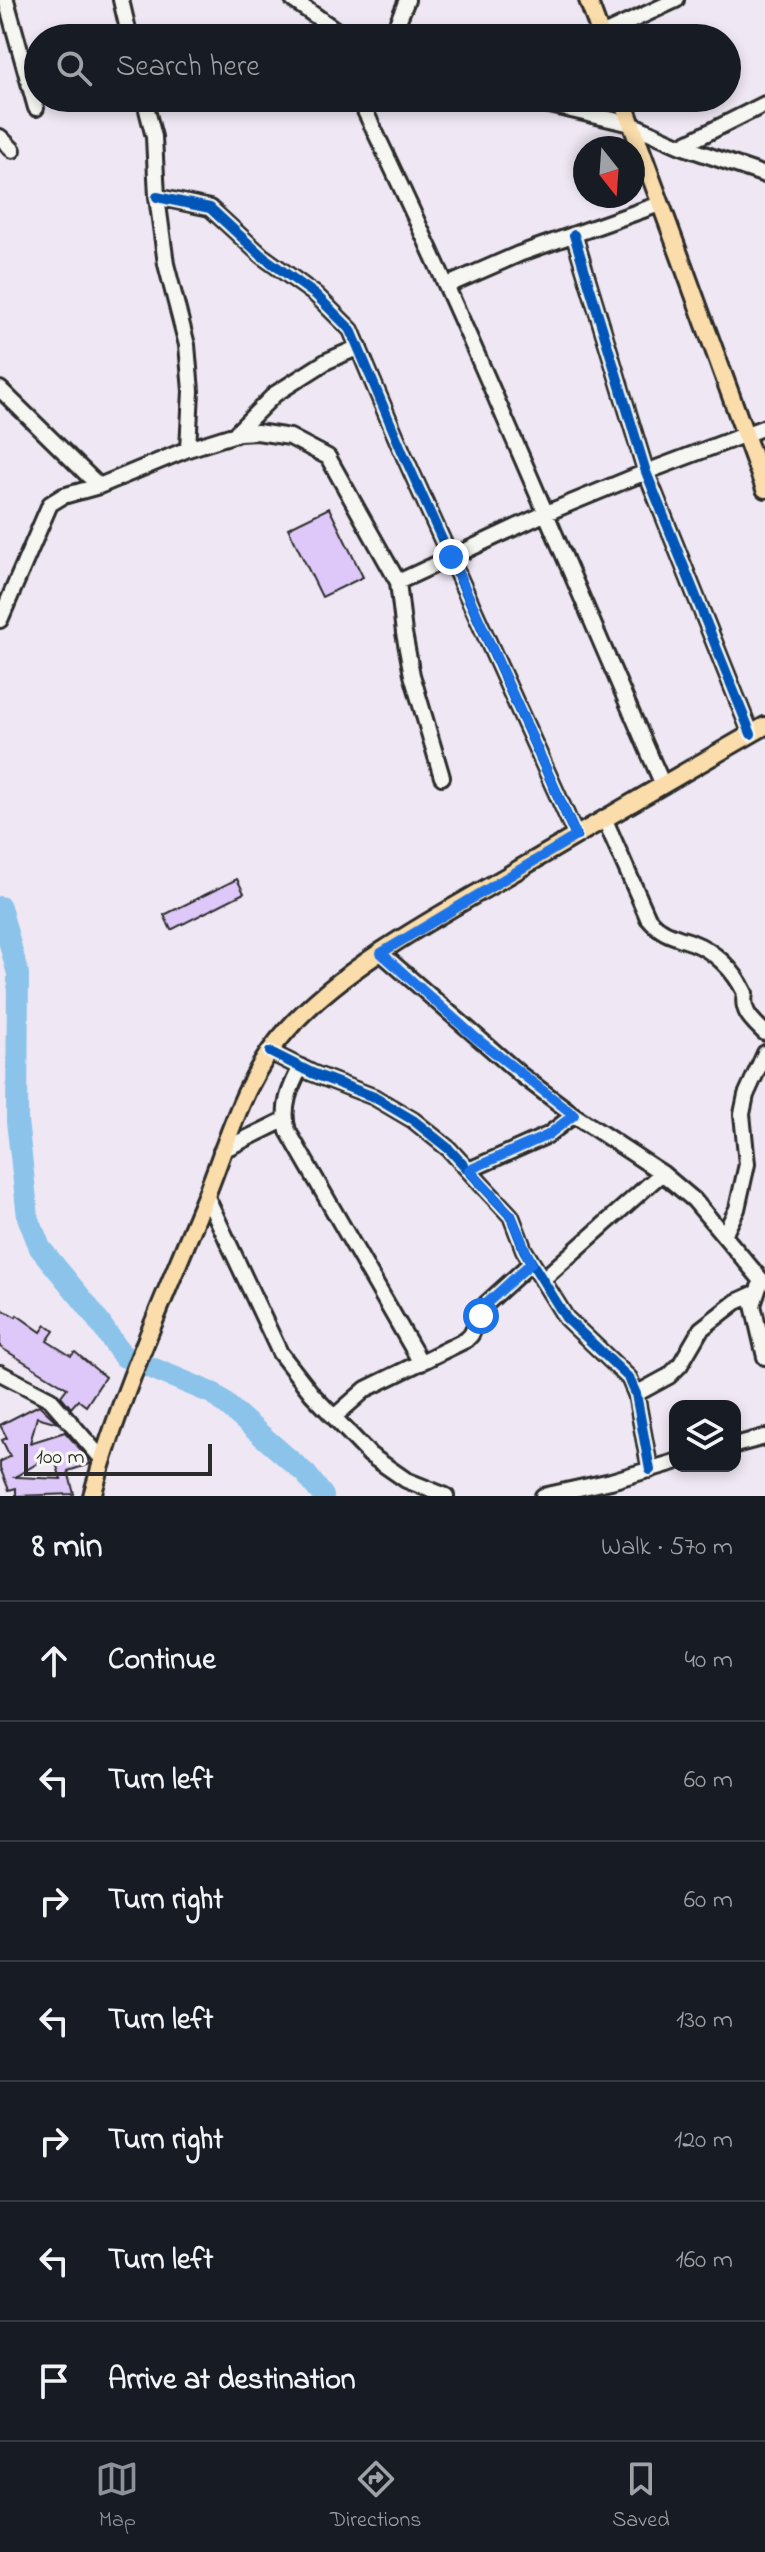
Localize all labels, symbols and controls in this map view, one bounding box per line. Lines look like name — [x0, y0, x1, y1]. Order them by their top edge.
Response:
search box — [24, 24, 741, 112]
icon: search — [52, 46, 96, 90]
text: Search here — [116, 46, 260, 90]
north arrow — [573, 136, 645, 208]
route end — [433, 539, 469, 575]
route start — [463, 1298, 499, 1334]
map controls — [669, 1400, 741, 1472]
button: layers — [669, 1400, 741, 1472]
scale bar — [24, 1440, 212, 1476]
text: 100 m — [36, 1442, 85, 1474]
text: 8 min — [32, 1523, 103, 1573]
text: Walk · 570 m — [601, 1529, 733, 1567]
icon: ahead — [32, 1639, 76, 1683]
text: Continue — [108, 1639, 216, 1683]
text: 40 m — [684, 1642, 733, 1680]
icon: left — [32, 1759, 76, 1803]
text: Turn left — [108, 1759, 213, 1803]
text: 60 m — [684, 1762, 733, 1800]
icon: right — [32, 1879, 76, 1923]
text: Turn right — [108, 1879, 223, 1923]
text: 60 m — [684, 1882, 733, 1920]
icon: left — [32, 1999, 76, 2043]
text: Turn left — [108, 1999, 213, 2043]
text: 130 m — [676, 2002, 733, 2040]
icon: right — [32, 2119, 76, 2163]
text: Turn right — [108, 2119, 223, 2163]
text: 120 m — [674, 2122, 733, 2160]
icon: left — [32, 2239, 76, 2283]
text: Turn left — [108, 2239, 213, 2283]
text: 160 m — [675, 2242, 733, 2280]
icon: arrive — [32, 2359, 76, 2403]
text: Arrive at destination — [108, 2359, 356, 2403]
tab: Map — [95, 2457, 139, 2537]
tab: Directions — [330, 2457, 421, 2537]
tab: Saved — [612, 2457, 670, 2537]

